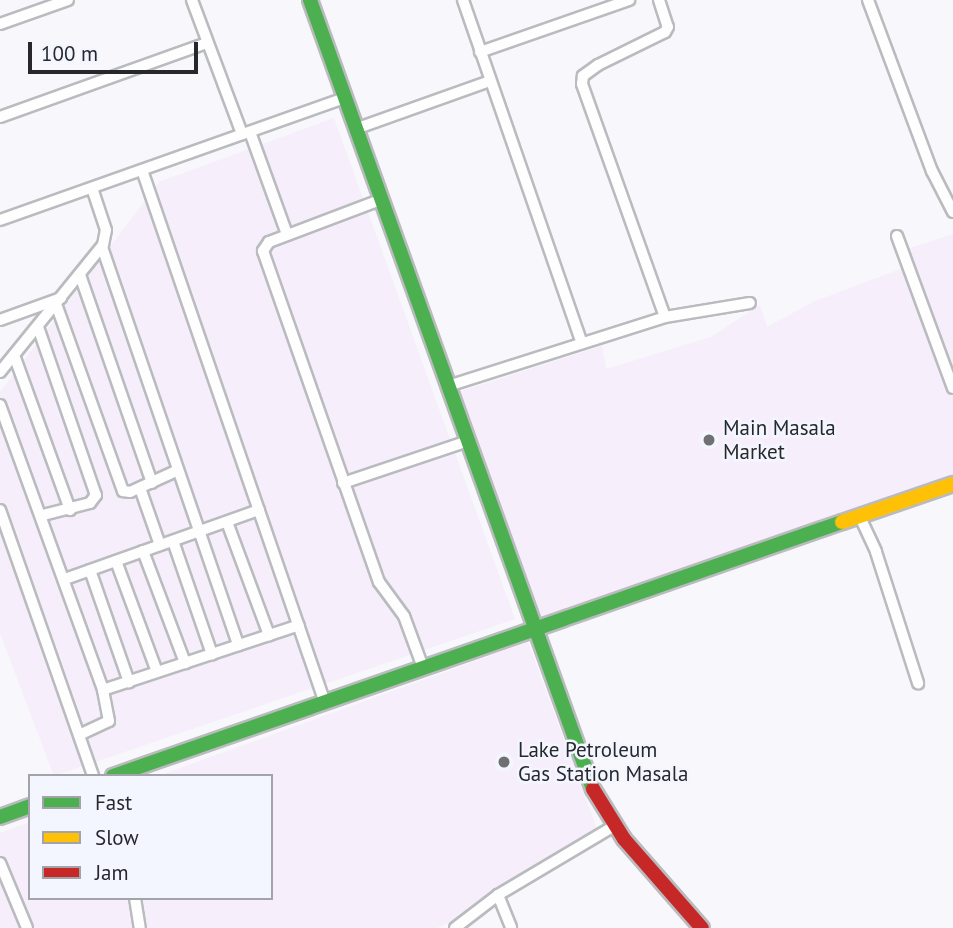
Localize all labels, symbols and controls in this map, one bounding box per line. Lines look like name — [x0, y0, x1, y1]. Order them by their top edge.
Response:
scale bar — [32, 28, 201, 72]
text: 100 m — [41, 40, 98, 67]
place label: Main Masala Market — [723, 415, 836, 465]
marker: Main Masala Market — [701, 432, 717, 448]
place label: Lake Petroleum Gas Station Masala — [518, 737, 688, 787]
marker: Lake Petroleum Gas Station Masala — [496, 754, 512, 770]
legend — [28, 774, 273, 900]
text: Fast — [95, 789, 132, 816]
text: Slow — [95, 824, 139, 851]
text: Jam — [95, 859, 129, 886]

